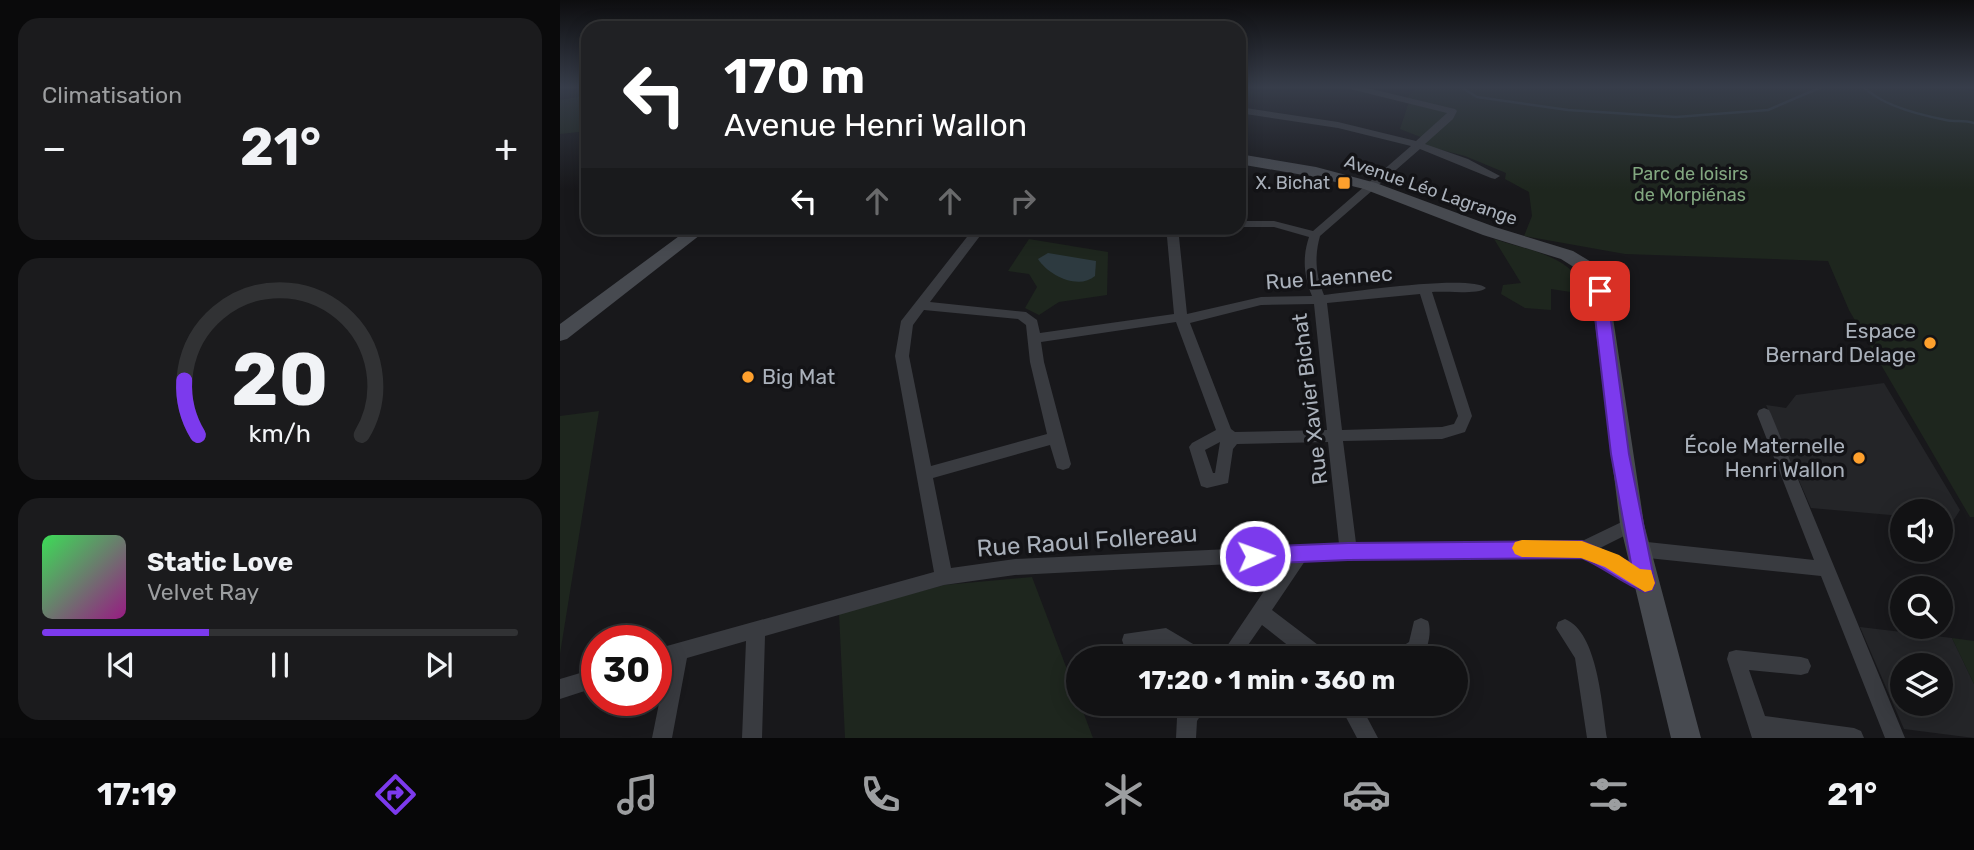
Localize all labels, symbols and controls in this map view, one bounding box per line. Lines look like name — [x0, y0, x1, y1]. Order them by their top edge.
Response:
text: 170 m — [724, 47, 865, 105]
icon: left — [609, 49, 700, 140]
text: Climatisation — [42, 81, 182, 109]
text: Avenue Henri Wallon — [724, 106, 1027, 144]
text: 21° — [240, 116, 321, 178]
text: − — [42, 125, 67, 171]
text: + — [494, 125, 518, 171]
street label: Avenue Léo Lagrange — [1342, 150, 1520, 230]
park label: Parc de loisirs de Morpiénas — [1632, 163, 1748, 206]
place label: X. Bichat — [1255, 172, 1330, 194]
marker: X. Bichat — [1336, 175, 1352, 191]
icon: left — [785, 182, 823, 220]
icon: ahead — [858, 182, 896, 220]
icon: ahead — [931, 182, 969, 220]
icon: right — [1004, 182, 1042, 220]
street label: Rue Laennec — [1265, 261, 1393, 294]
pin — [1570, 261, 1630, 321]
icon: arrive — [1581, 272, 1619, 310]
street label: Rue Xavier Bichat — [1287, 312, 1332, 486]
place label: Espace Bernard Delage — [1765, 318, 1916, 367]
marker: Espace Bernard Delage — [1922, 335, 1938, 351]
text: 20 — [232, 337, 328, 423]
place label: Big Mat — [762, 364, 835, 389]
marker: Big Mat — [740, 369, 756, 385]
text: km/h — [249, 419, 311, 448]
place label: École Maternelle Henri Wallon — [1684, 433, 1845, 482]
marker: École Maternelle Henri Wallon — [1851, 450, 1867, 466]
map controls — [1890, 499, 1953, 716]
button: sound — [1890, 499, 1953, 562]
street label: Rue Raoul Follereau — [976, 519, 1198, 563]
position arrow — [1218, 519, 1292, 593]
text: Static Love — [147, 547, 293, 578]
button: search — [1890, 576, 1953, 639]
text: Velvet Ray — [147, 578, 259, 606]
speed limit sign: 30 — [581, 625, 672, 716]
icon: previous — [102, 646, 140, 684]
icon: pause — [261, 646, 299, 684]
icon: next — [420, 646, 458, 684]
button: layers — [1890, 653, 1953, 716]
text: 17:20 · 1 min · 360 m — [1139, 665, 1395, 696]
icon: directions — [371, 770, 420, 819]
icon: music — [613, 770, 662, 819]
icon: phone — [856, 770, 905, 819]
icon: climate — [1099, 770, 1148, 819]
icon: car — [1342, 770, 1391, 819]
icon: filters — [1584, 770, 1633, 819]
text: 17:19 — [97, 775, 177, 813]
text: 21° — [1827, 775, 1877, 813]

